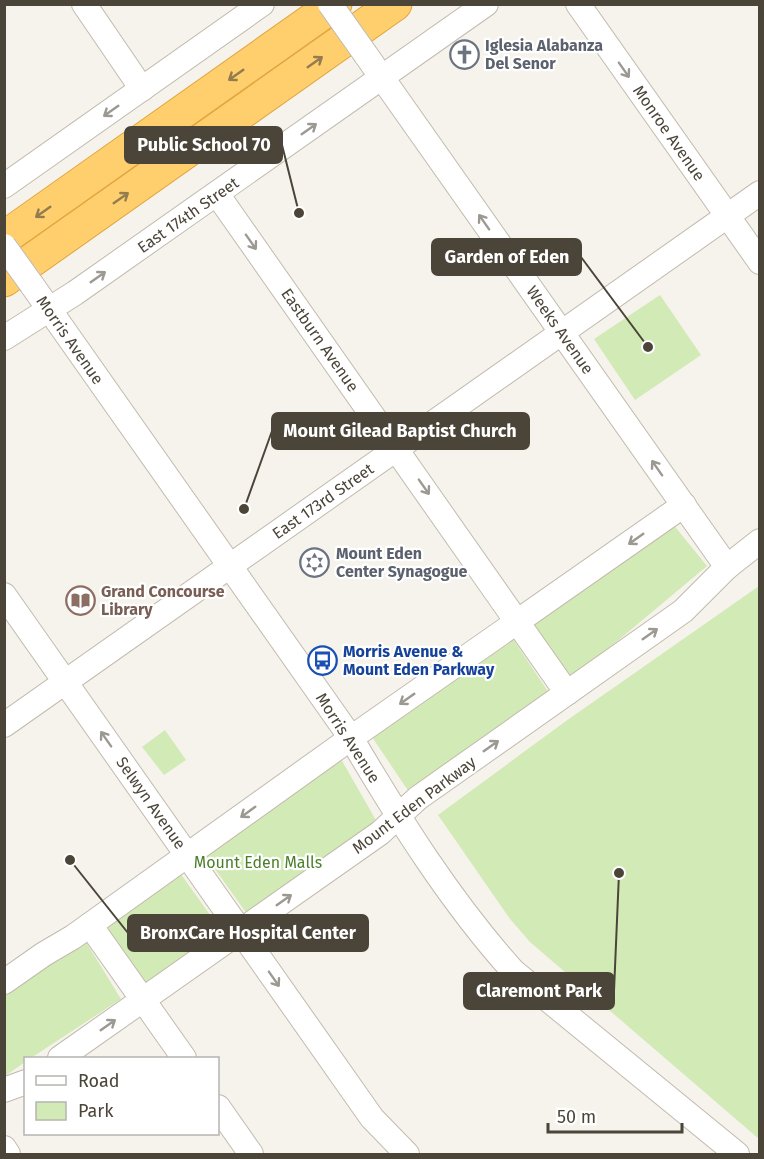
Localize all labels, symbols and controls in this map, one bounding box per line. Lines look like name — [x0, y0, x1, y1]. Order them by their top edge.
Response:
place label: Iglesia Alabanza Del Senor — [485, 36, 603, 73]
church icon: Iglesia Alabanza Del Senor — [448, 38, 480, 70]
one-way arrow — [306, 56, 322, 68]
one-way arrow — [618, 61, 630, 77]
one-way arrow — [228, 69, 245, 81]
street label: Monroe Avenue — [629, 82, 709, 184]
one-way arrow — [104, 105, 120, 117]
one-way arrow — [301, 123, 317, 135]
callout: Public School 70 — [125, 127, 282, 163]
text: Public School 70 — [137, 134, 271, 156]
street label: East 174th Street — [134, 173, 242, 257]
one-way arrow — [112, 192, 129, 204]
one-way arrow — [35, 205, 51, 218]
one-way arrow — [478, 215, 490, 231]
one-way arrow — [245, 233, 257, 249]
callout: Garden of Eden — [432, 239, 581, 275]
text: Garden of Eden — [445, 246, 569, 268]
one-way arrow — [89, 271, 106, 283]
street label: Weeks Avenue — [523, 282, 597, 378]
street label: Eastburn Avenue — [277, 285, 363, 395]
street label: Morris Avenue — [33, 292, 107, 388]
callout: Mount Gilead Baptist Church — [272, 413, 529, 449]
text: Mount Gilead Baptist Church — [283, 420, 517, 442]
street label: East 173rd Street — [269, 459, 377, 543]
one-way arrow — [651, 460, 663, 476]
one-way arrow — [418, 479, 430, 495]
one-way arrow — [628, 533, 645, 545]
place label: Mount Eden Center Synagogue — [336, 544, 468, 581]
synagogue icon: Mount Eden Center Synagogue — [299, 546, 331, 578]
place label: Grand Concourse Library — [101, 582, 225, 619]
library icon: Grand Concourse Library — [64, 584, 96, 616]
one-way arrow — [642, 628, 658, 640]
place label: Morris Avenue & Mount Eden Parkway — [343, 642, 495, 679]
bus stop icon: Morris Avenue & Mount Eden Parkway — [306, 644, 338, 676]
street label: Morris Avenue — [312, 689, 384, 787]
one-way arrow — [400, 693, 416, 705]
one-way arrow — [100, 731, 112, 747]
one-way arrow — [482, 740, 498, 752]
street label: Mount Eden Parkway — [348, 752, 480, 858]
street label: Selwyn Avenue — [112, 753, 190, 853]
one-way arrow — [241, 806, 257, 818]
park label: Mount Eden Malls — [194, 853, 322, 872]
one-way arrow — [276, 894, 292, 906]
callout: BronxCare Hospital Center — [128, 915, 368, 951]
text: BronxCare Hospital Center — [140, 922, 357, 944]
one-way arrow — [268, 970, 280, 987]
callout: Claremont Park — [464, 973, 614, 1009]
text: Claremont Park — [476, 980, 603, 1002]
one-way arrow — [99, 1019, 115, 1031]
legend — [24, 1057, 219, 1135]
text: Road — [78, 1070, 120, 1092]
scale bar — [548, 1096, 682, 1134]
text: Park — [78, 1100, 114, 1122]
text: 50 m — [557, 1106, 596, 1128]

